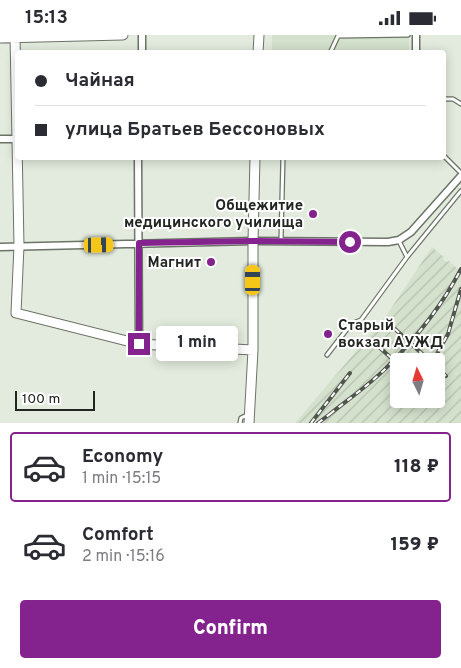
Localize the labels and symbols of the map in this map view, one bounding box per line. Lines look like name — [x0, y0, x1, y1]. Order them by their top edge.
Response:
place label: Общежитие медицинского училища — [124, 197, 303, 233]
marker: Общежитие медицинского училища — [307, 208, 319, 220]
route start — [339, 231, 361, 253]
car — [83, 237, 114, 253]
place label: Магнит — [148, 254, 201, 273]
marker: Магнит — [205, 256, 217, 268]
car — [245, 265, 260, 295]
place label: Старый вокзал АУЖД — [338, 317, 443, 353]
callout: 1 min — [156, 327, 239, 361]
marker: Старый вокзал АУЖД — [322, 328, 334, 340]
route end — [128, 333, 150, 355]
north arrow — [390, 353, 445, 407]
scale bar — [15, 388, 95, 411]

